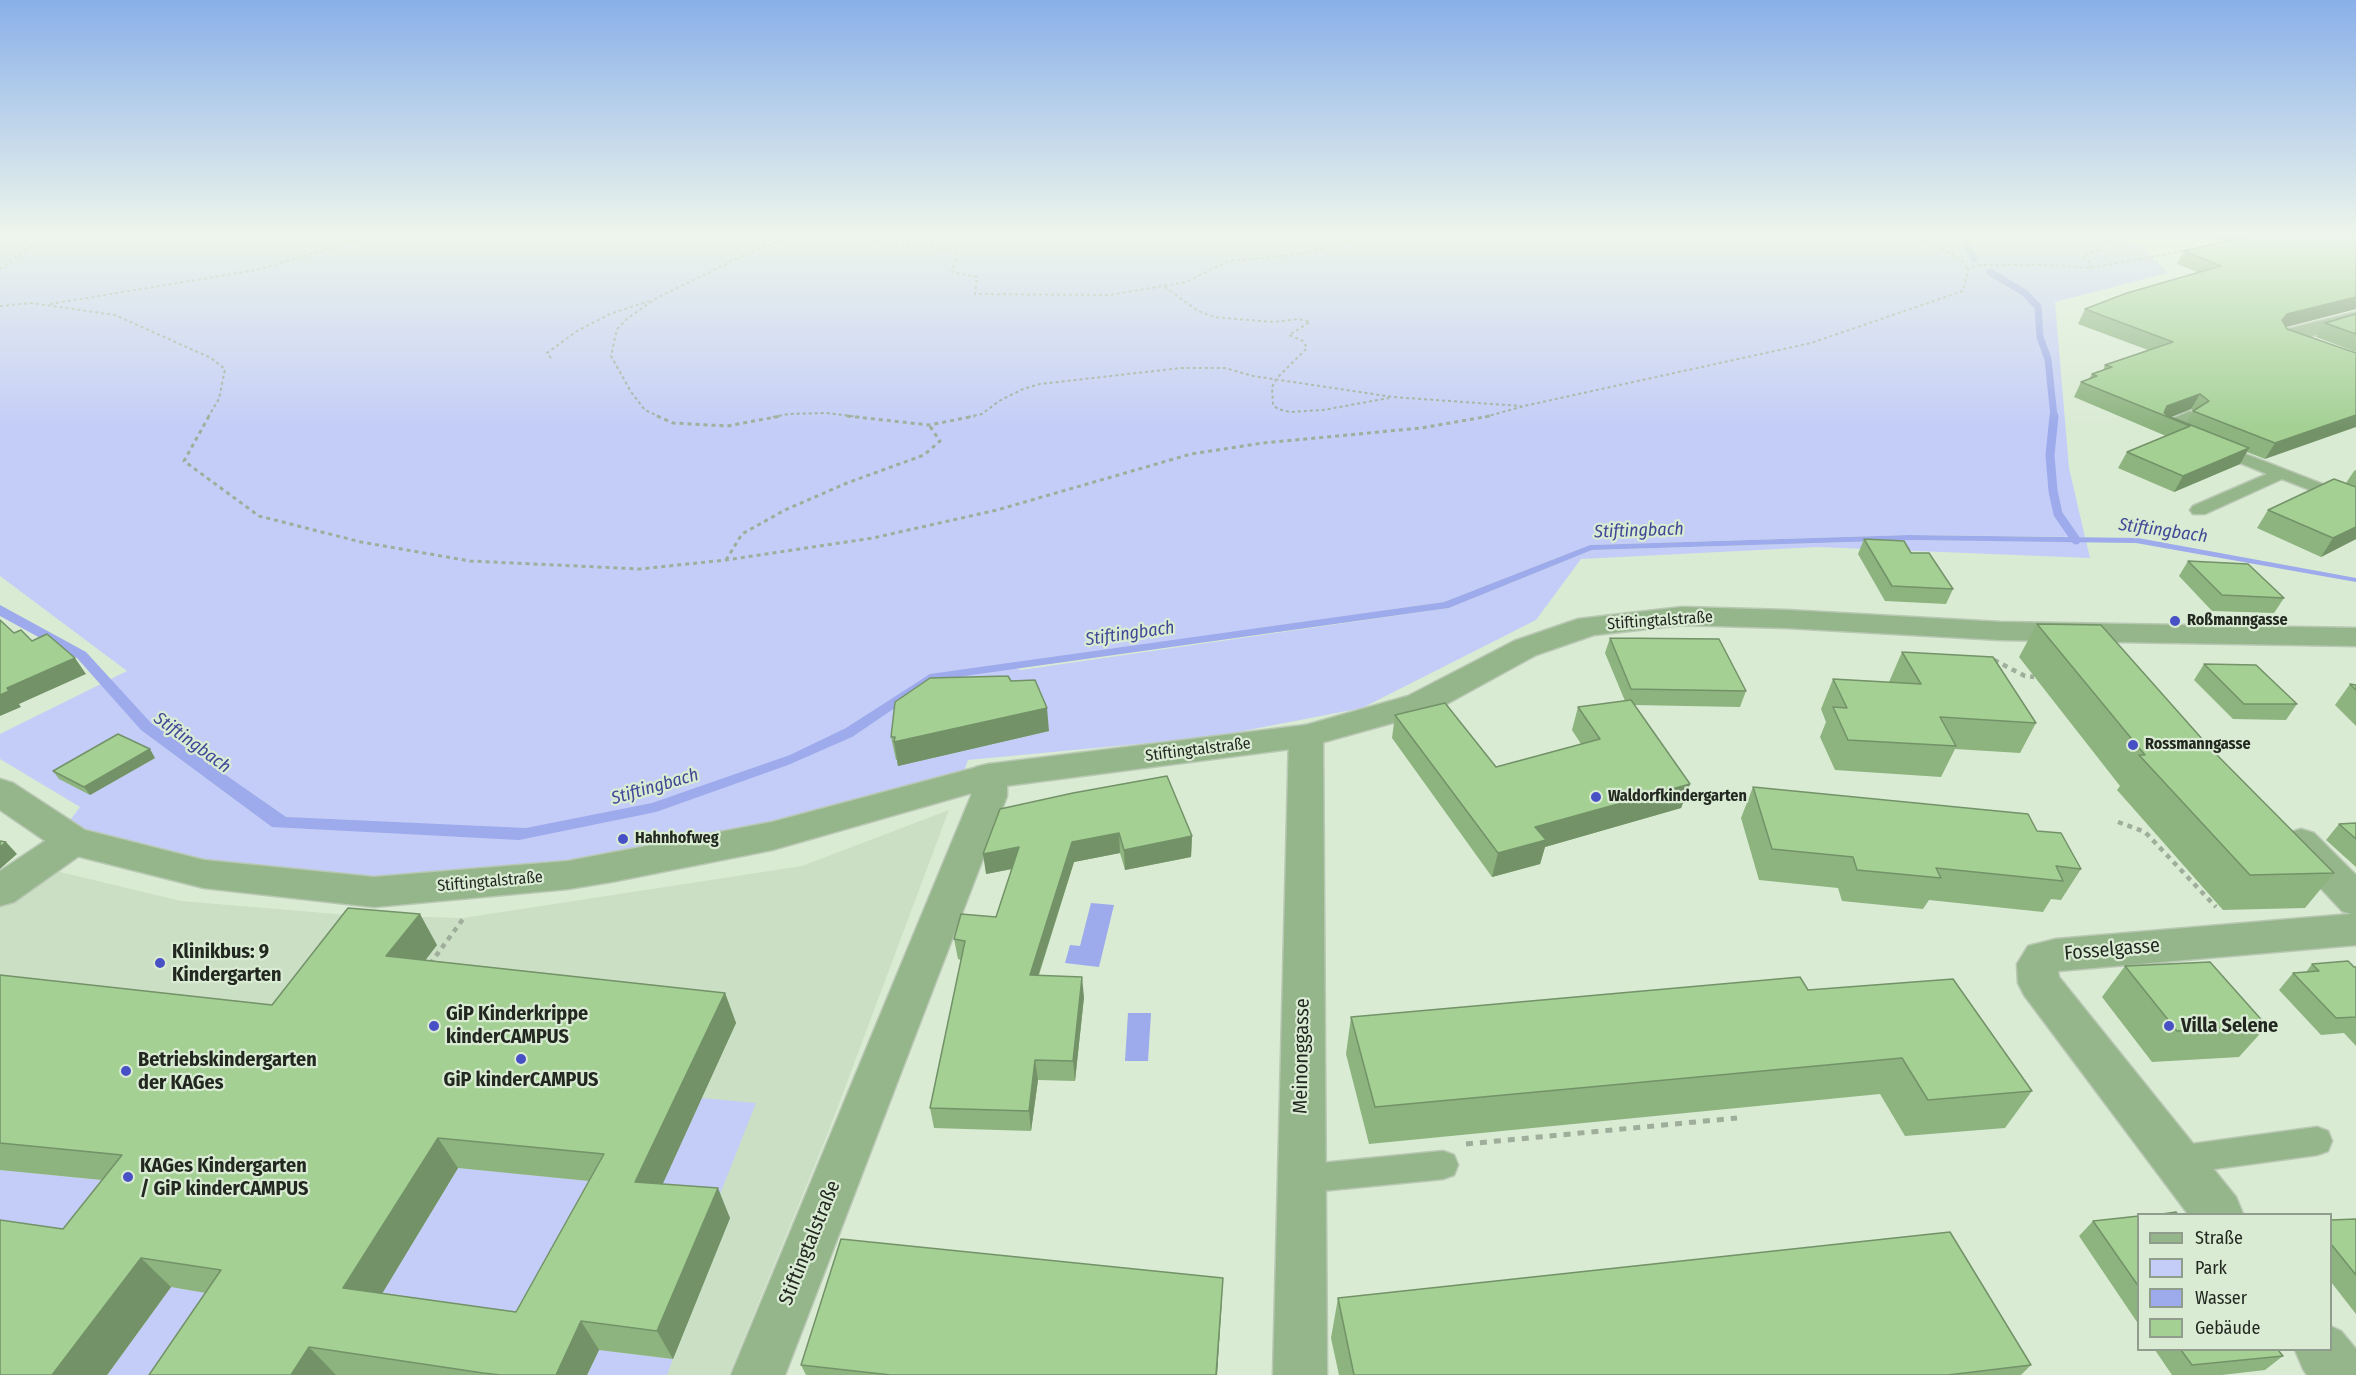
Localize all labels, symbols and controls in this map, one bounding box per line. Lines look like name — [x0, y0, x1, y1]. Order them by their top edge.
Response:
water label: Stiftingbach — [2117, 514, 2209, 548]
water label: Stiftingbach — [1594, 519, 1684, 543]
street label: Stiftingtalstraße — [1607, 608, 1713, 634]
place label: Roßmanngasse — [2187, 611, 2288, 631]
marker: Roßmanngasse — [2168, 614, 2182, 628]
water label: Stiftingbach — [1084, 617, 1176, 651]
water label: Stiftingbach — [149, 708, 235, 778]
street label: Stiftingtalstraße — [1144, 734, 1252, 766]
place label: Rossmanngasse — [2145, 735, 2251, 755]
marker: Rossmanngasse — [2126, 738, 2140, 752]
water label: Stiftingbach — [609, 764, 701, 810]
place label: Waldorfkindergarten — [1608, 787, 1747, 807]
marker: Waldorfkindergarten — [1589, 790, 1603, 804]
place label: Hahnhofweg — [635, 829, 719, 849]
marker: Hahnhofweg — [616, 832, 630, 846]
street label: Stiftingtalstraße — [436, 868, 544, 896]
street label: Fosselgasse — [2063, 934, 2161, 966]
place label: Klinikbus: 9 Kindergarten — [172, 940, 281, 987]
marker: Klinikbus: 9 Kindergarten — [153, 956, 167, 970]
street label: Meinonggasse — [1289, 998, 1315, 1114]
place label: GiP Kinderkrippe kinderCAMPUS — [446, 1002, 588, 1049]
place label: Villa Selene — [2181, 1014, 2278, 1038]
marker: GiP Kinderkrippe kinderCAMPUS — [427, 1019, 441, 1033]
marker: Villa Selene — [2162, 1019, 2176, 1033]
place label: Betriebskindergarten der KAGes — [138, 1048, 317, 1095]
marker: GiP kinderCAMPUS — [514, 1052, 528, 1066]
marker: Betriebskindergarten der KAGes — [119, 1064, 133, 1078]
place label: GiP kinderCAMPUS — [444, 1068, 598, 1092]
place label: KAGes Kindergarten / GiP kinderCAMPUS — [140, 1154, 308, 1201]
marker: KAGes Kindergarten / GiP kinderCAMPUS — [121, 1170, 135, 1184]
street label: Stiftingtalstraße — [774, 1177, 846, 1309]
legend — [2137, 1213, 2332, 1351]
text: Straße — [2195, 1227, 2243, 1249]
text: Park — [2195, 1257, 2227, 1279]
text: Wasser — [2195, 1287, 2247, 1309]
text: Gebäude — [2195, 1317, 2260, 1339]

